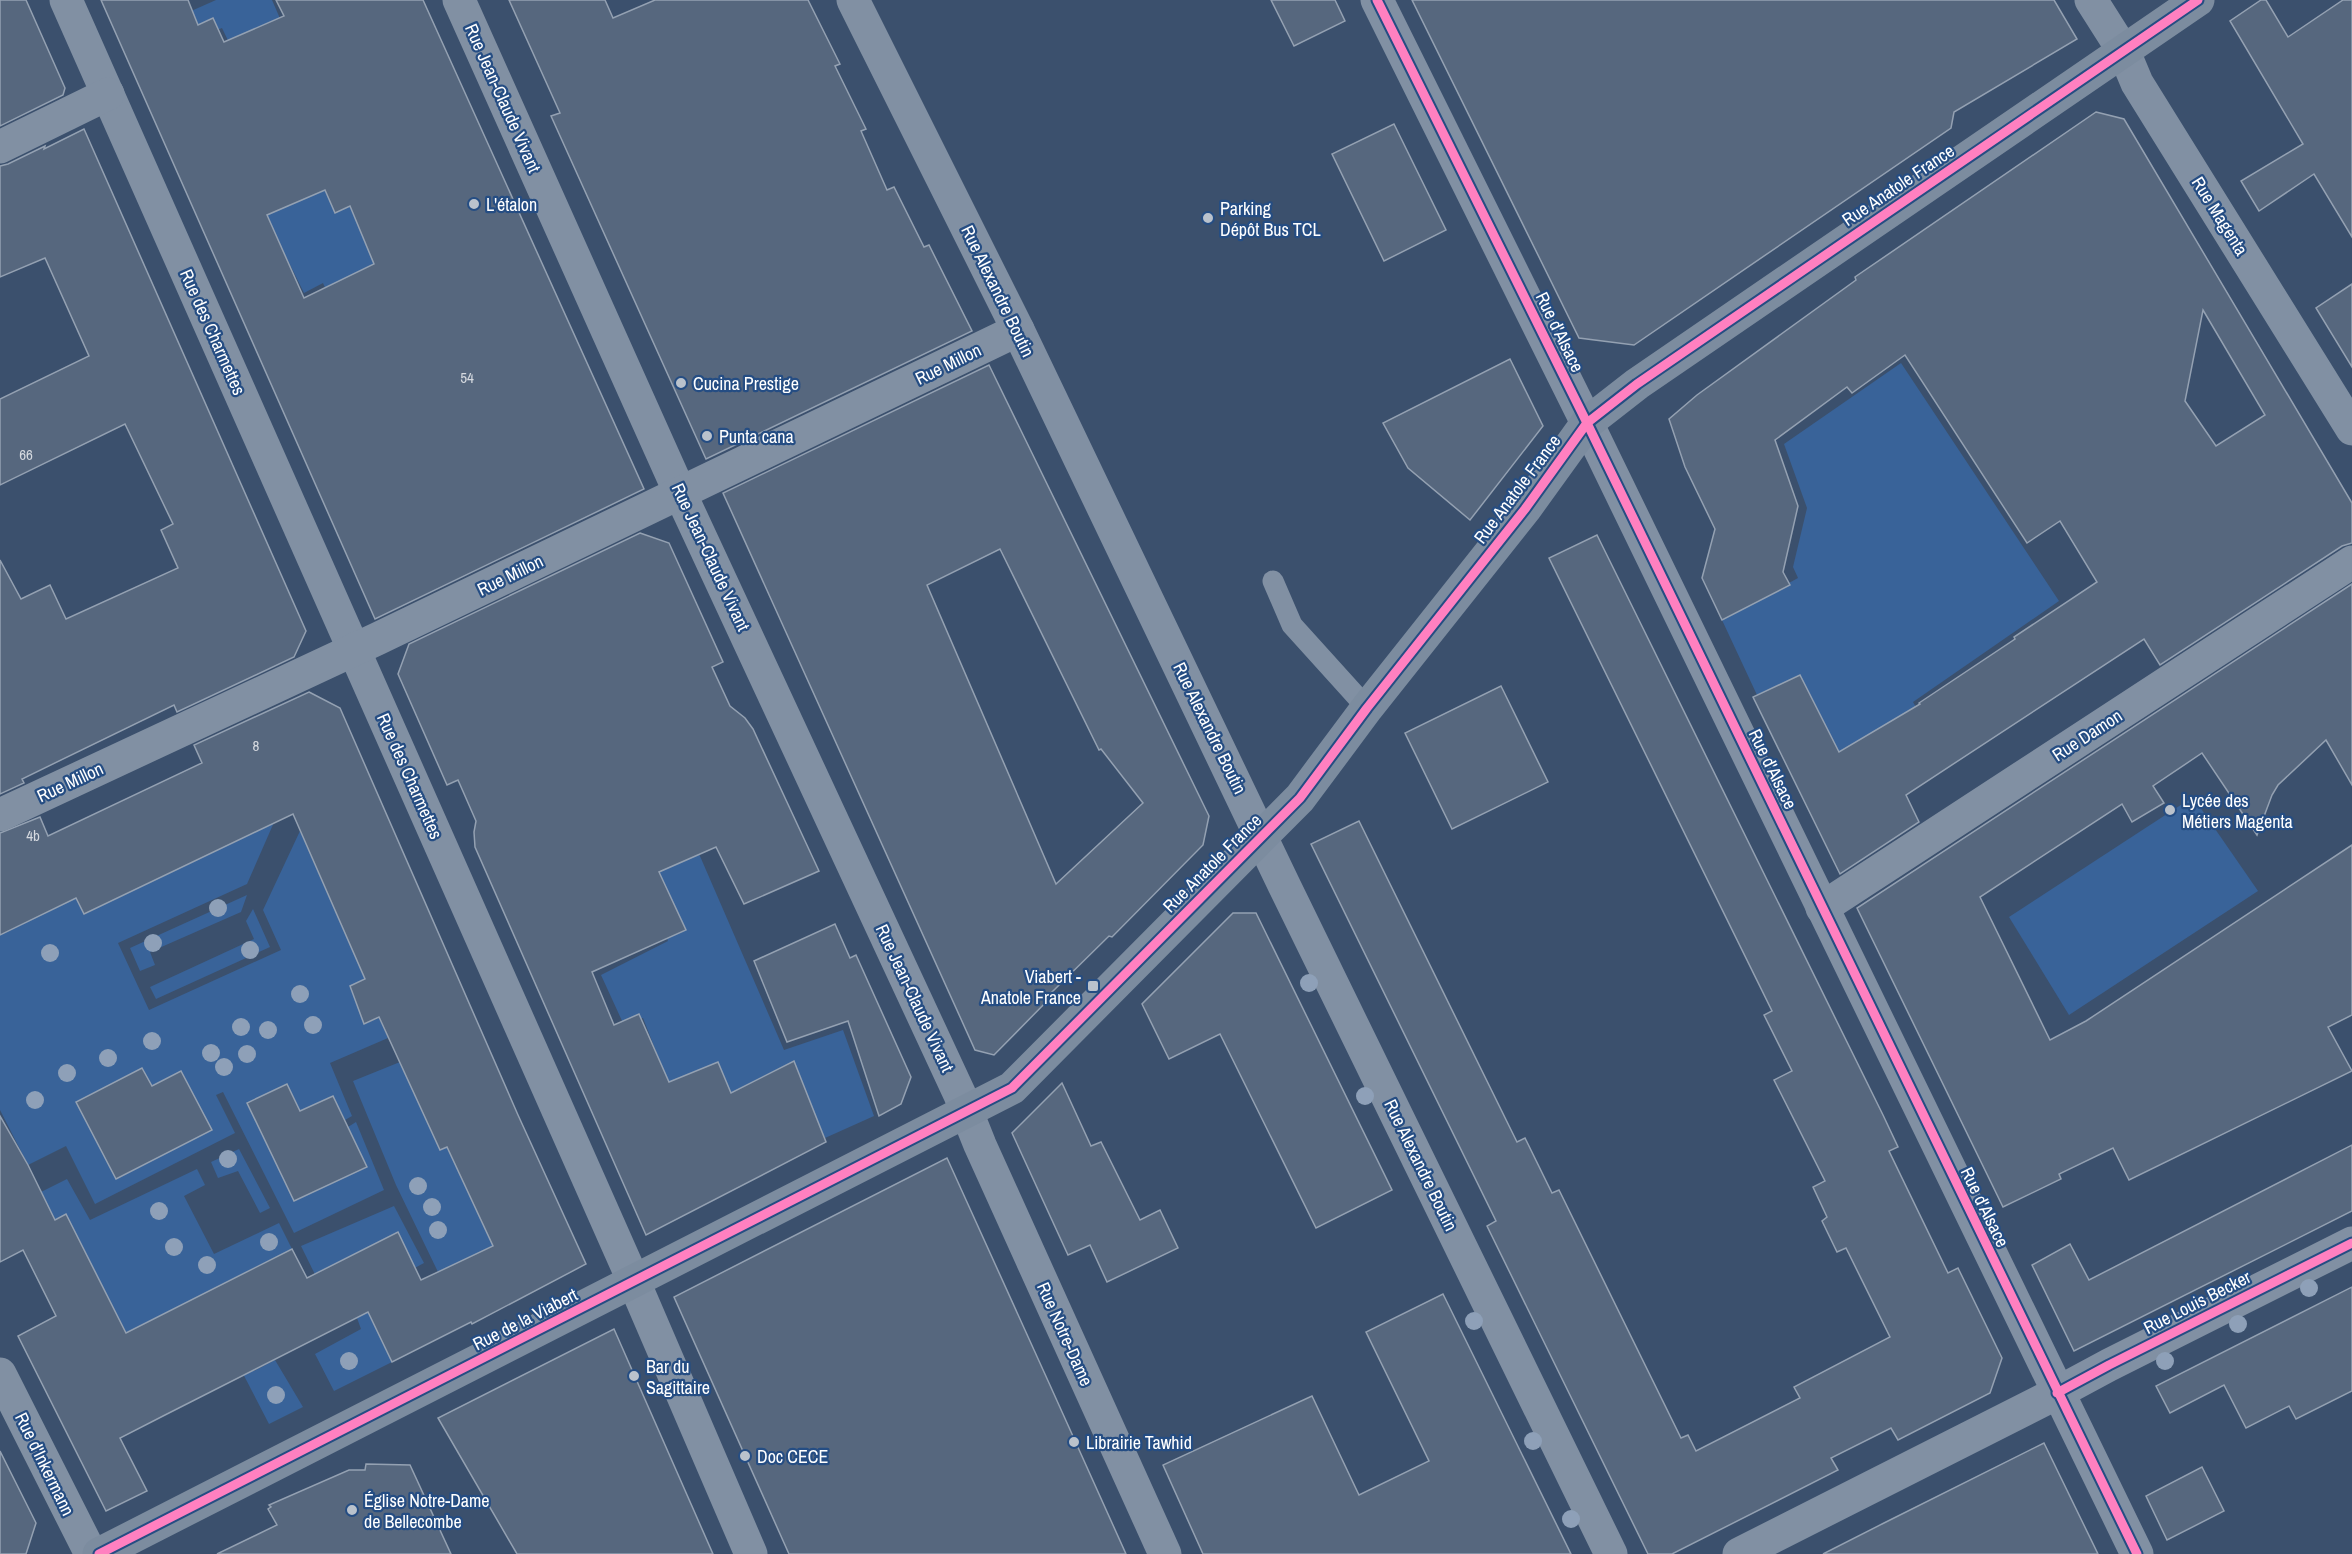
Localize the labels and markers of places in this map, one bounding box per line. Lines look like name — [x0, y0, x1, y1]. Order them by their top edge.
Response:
place label: L'étalon — [486, 192, 537, 217]
place label: Parking Dépôt Bus TCL — [1220, 196, 1321, 242]
marker: L'étalon — [467, 197, 481, 211]
marker: Parking Dépôt Bus TCL — [1201, 211, 1215, 225]
place label: Cucina Prestige — [693, 371, 799, 396]
marker: Cucina Prestige — [674, 376, 688, 390]
place label: Punta cana — [719, 424, 794, 449]
marker: Punta cana — [700, 429, 714, 443]
place label: Lycée des Métiers Magenta — [2182, 788, 2293, 834]
marker: Lycée des Métiers Magenta — [2163, 803, 2177, 817]
place label: Viabert - Anatole France — [980, 964, 1081, 1010]
marker: Viabert - Anatole France — [1086, 979, 1100, 993]
place label: Bar du Sagittaire — [646, 1354, 710, 1400]
marker: Bar du Sagittaire — [627, 1369, 641, 1383]
place label: Librairie Tawhid — [1086, 1430, 1192, 1455]
marker: Librairie Tawhid — [1067, 1435, 1081, 1449]
place label: Doc CECE — [757, 1444, 828, 1469]
marker: Doc CECE — [738, 1449, 752, 1463]
place label: Église Notre-Dame de Bellecombe — [364, 1488, 490, 1534]
marker: Église Notre-Dame de Bellecombe — [345, 1503, 359, 1517]

